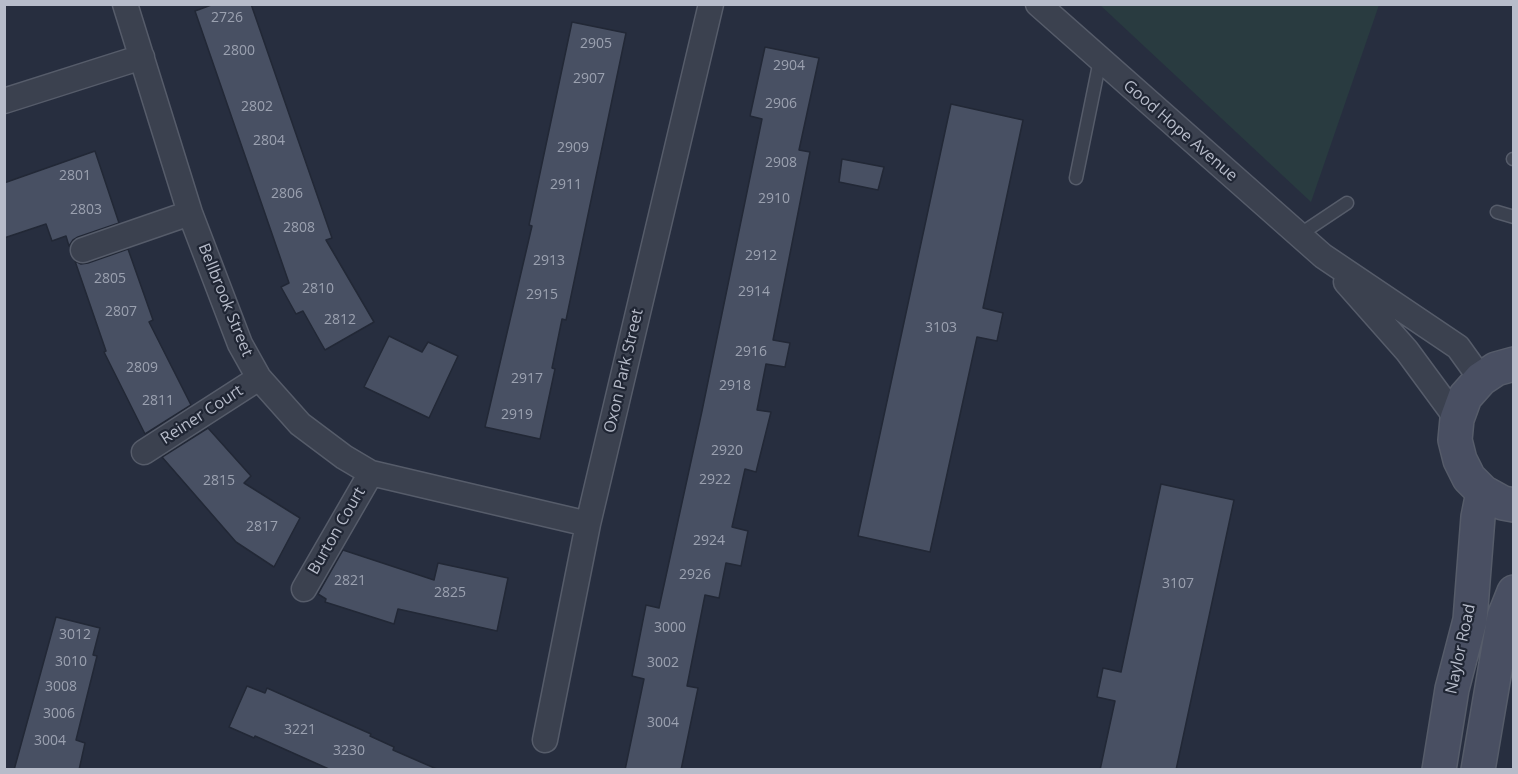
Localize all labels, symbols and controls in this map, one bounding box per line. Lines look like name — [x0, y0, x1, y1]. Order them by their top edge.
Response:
house number: 2726 — [211, 10, 243, 26]
house number: 2905 — [580, 36, 612, 52]
house number: 2800 — [223, 43, 255, 59]
house number: 2904 — [773, 58, 805, 74]
house number: 2907 — [573, 71, 605, 87]
street label: Good Hope Avenue — [1119, 76, 1241, 186]
house number: 2906 — [765, 96, 797, 112]
house number: 2802 — [241, 99, 273, 115]
house number: 2804 — [253, 133, 285, 149]
house number: 2909 — [557, 140, 589, 156]
house number: 2908 — [765, 155, 797, 171]
house number: 2801 — [59, 168, 91, 184]
house number: 2911 — [550, 177, 582, 193]
house number: 2806 — [271, 186, 303, 202]
house number: 2910 — [758, 191, 790, 207]
house number: 2803 — [70, 202, 102, 218]
house number: 2808 — [283, 220, 315, 236]
street label: Bellbrook Street — [194, 241, 256, 359]
house number: 2912 — [745, 248, 777, 264]
house number: 2913 — [533, 253, 565, 269]
house number: 2805 — [94, 271, 126, 287]
house number: 2810 — [302, 281, 334, 297]
house number: 2914 — [738, 284, 770, 300]
house number: 2915 — [526, 287, 558, 303]
house number: 2807 — [105, 304, 137, 320]
street label: Oxon Park Street — [600, 307, 648, 435]
house number: 2812 — [324, 312, 356, 328]
house number: 3103 — [925, 320, 957, 336]
house number: 2916 — [735, 344, 767, 360]
house number: 2809 — [126, 360, 158, 376]
house number: 2917 — [511, 371, 543, 387]
house number: 2918 — [719, 378, 751, 394]
street label: Reiner Court — [157, 381, 247, 449]
house number: 2811 — [142, 393, 174, 409]
house number: 2919 — [501, 407, 533, 423]
house number: 2920 — [711, 443, 743, 459]
house number: 2922 — [699, 472, 731, 488]
house number: 2815 — [203, 473, 235, 489]
street label: Burton Court — [304, 484, 370, 578]
house number: 2817 — [246, 519, 278, 535]
house number: 2924 — [693, 533, 725, 549]
house number: 2926 — [679, 567, 711, 583]
house number: 2821 — [334, 573, 366, 589]
house number: 3107 — [1162, 576, 1194, 592]
house number: 2825 — [434, 585, 466, 601]
street label: Naylor Road — [1442, 602, 1480, 696]
house number: 3000 — [654, 620, 686, 636]
house number: 3012 — [59, 627, 91, 643]
house number: 3010 — [55, 654, 87, 670]
house number: 3002 — [647, 655, 679, 671]
house number: 3008 — [45, 679, 77, 695]
house number: 3006 — [43, 706, 75, 722]
house number: 3004 — [647, 715, 679, 731]
house number: 3221 — [284, 722, 316, 738]
house number: 3004 — [34, 733, 66, 749]
house number: 3230 — [333, 743, 365, 759]

